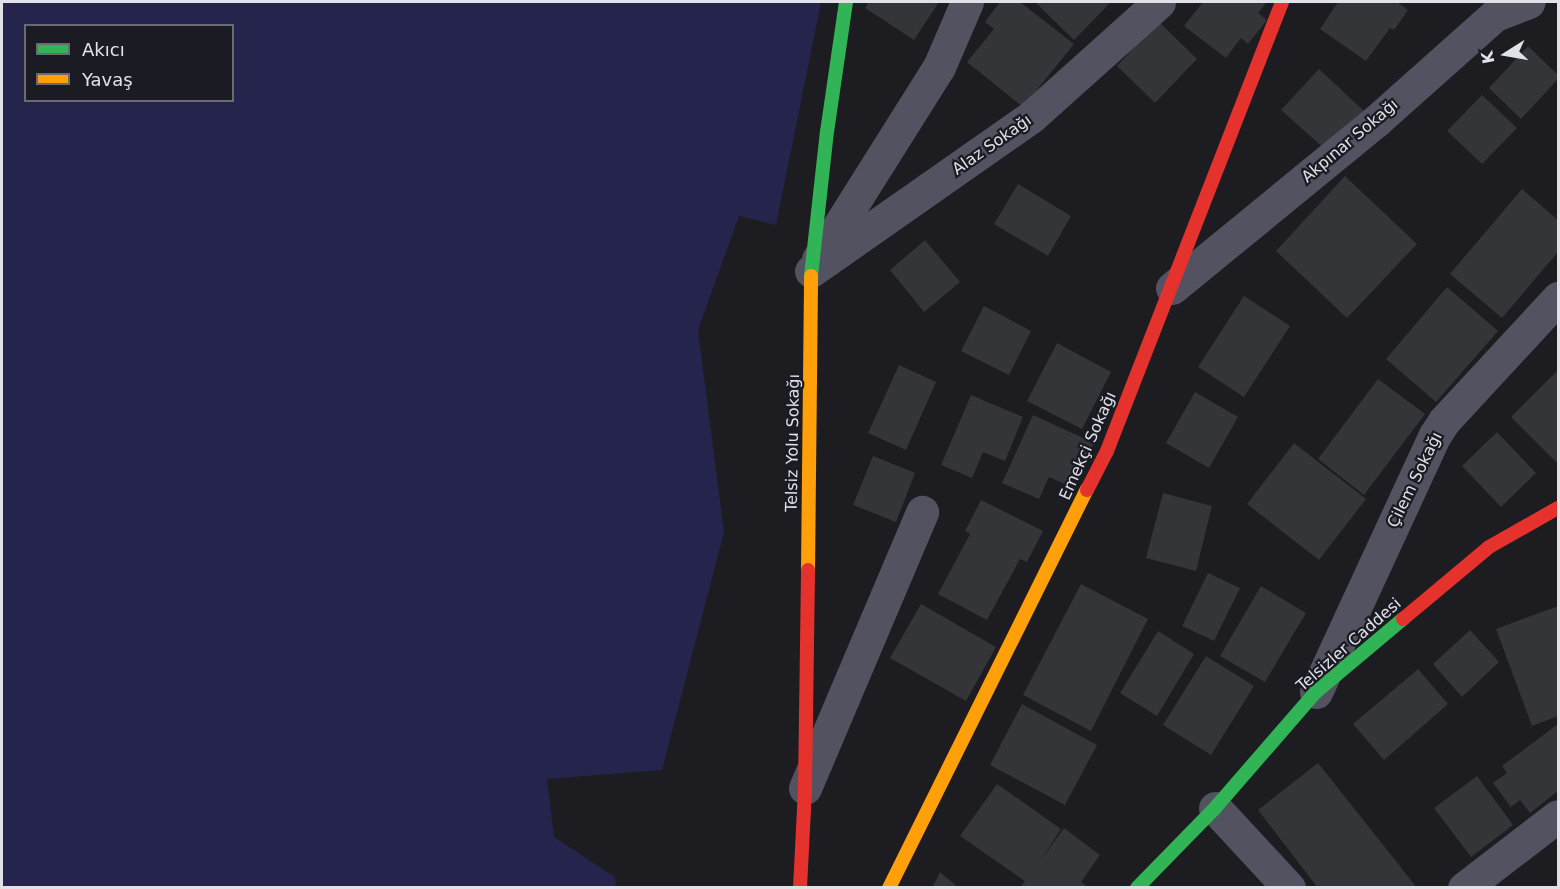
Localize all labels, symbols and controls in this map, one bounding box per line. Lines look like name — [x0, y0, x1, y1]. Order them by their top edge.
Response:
legend — [24, 24, 234, 102]
north arrow — [1476, 24, 1536, 84]
text: Akıcı — [82, 39, 125, 60]
text: K — [1477, 50, 1498, 65]
text: Yavaş — [82, 69, 133, 90]
street label: Akpınar Sokağı — [1298, 95, 1402, 187]
street label: Alaz Sokağı — [949, 111, 1035, 179]
street label: Telsiz Yolu Sokağı — [782, 374, 804, 512]
street label: Emekçi Sokağı — [1056, 389, 1120, 503]
street label: Çilem Sokağı — [1384, 429, 1446, 531]
street label: Telsizler Caddesi — [1293, 594, 1405, 696]

